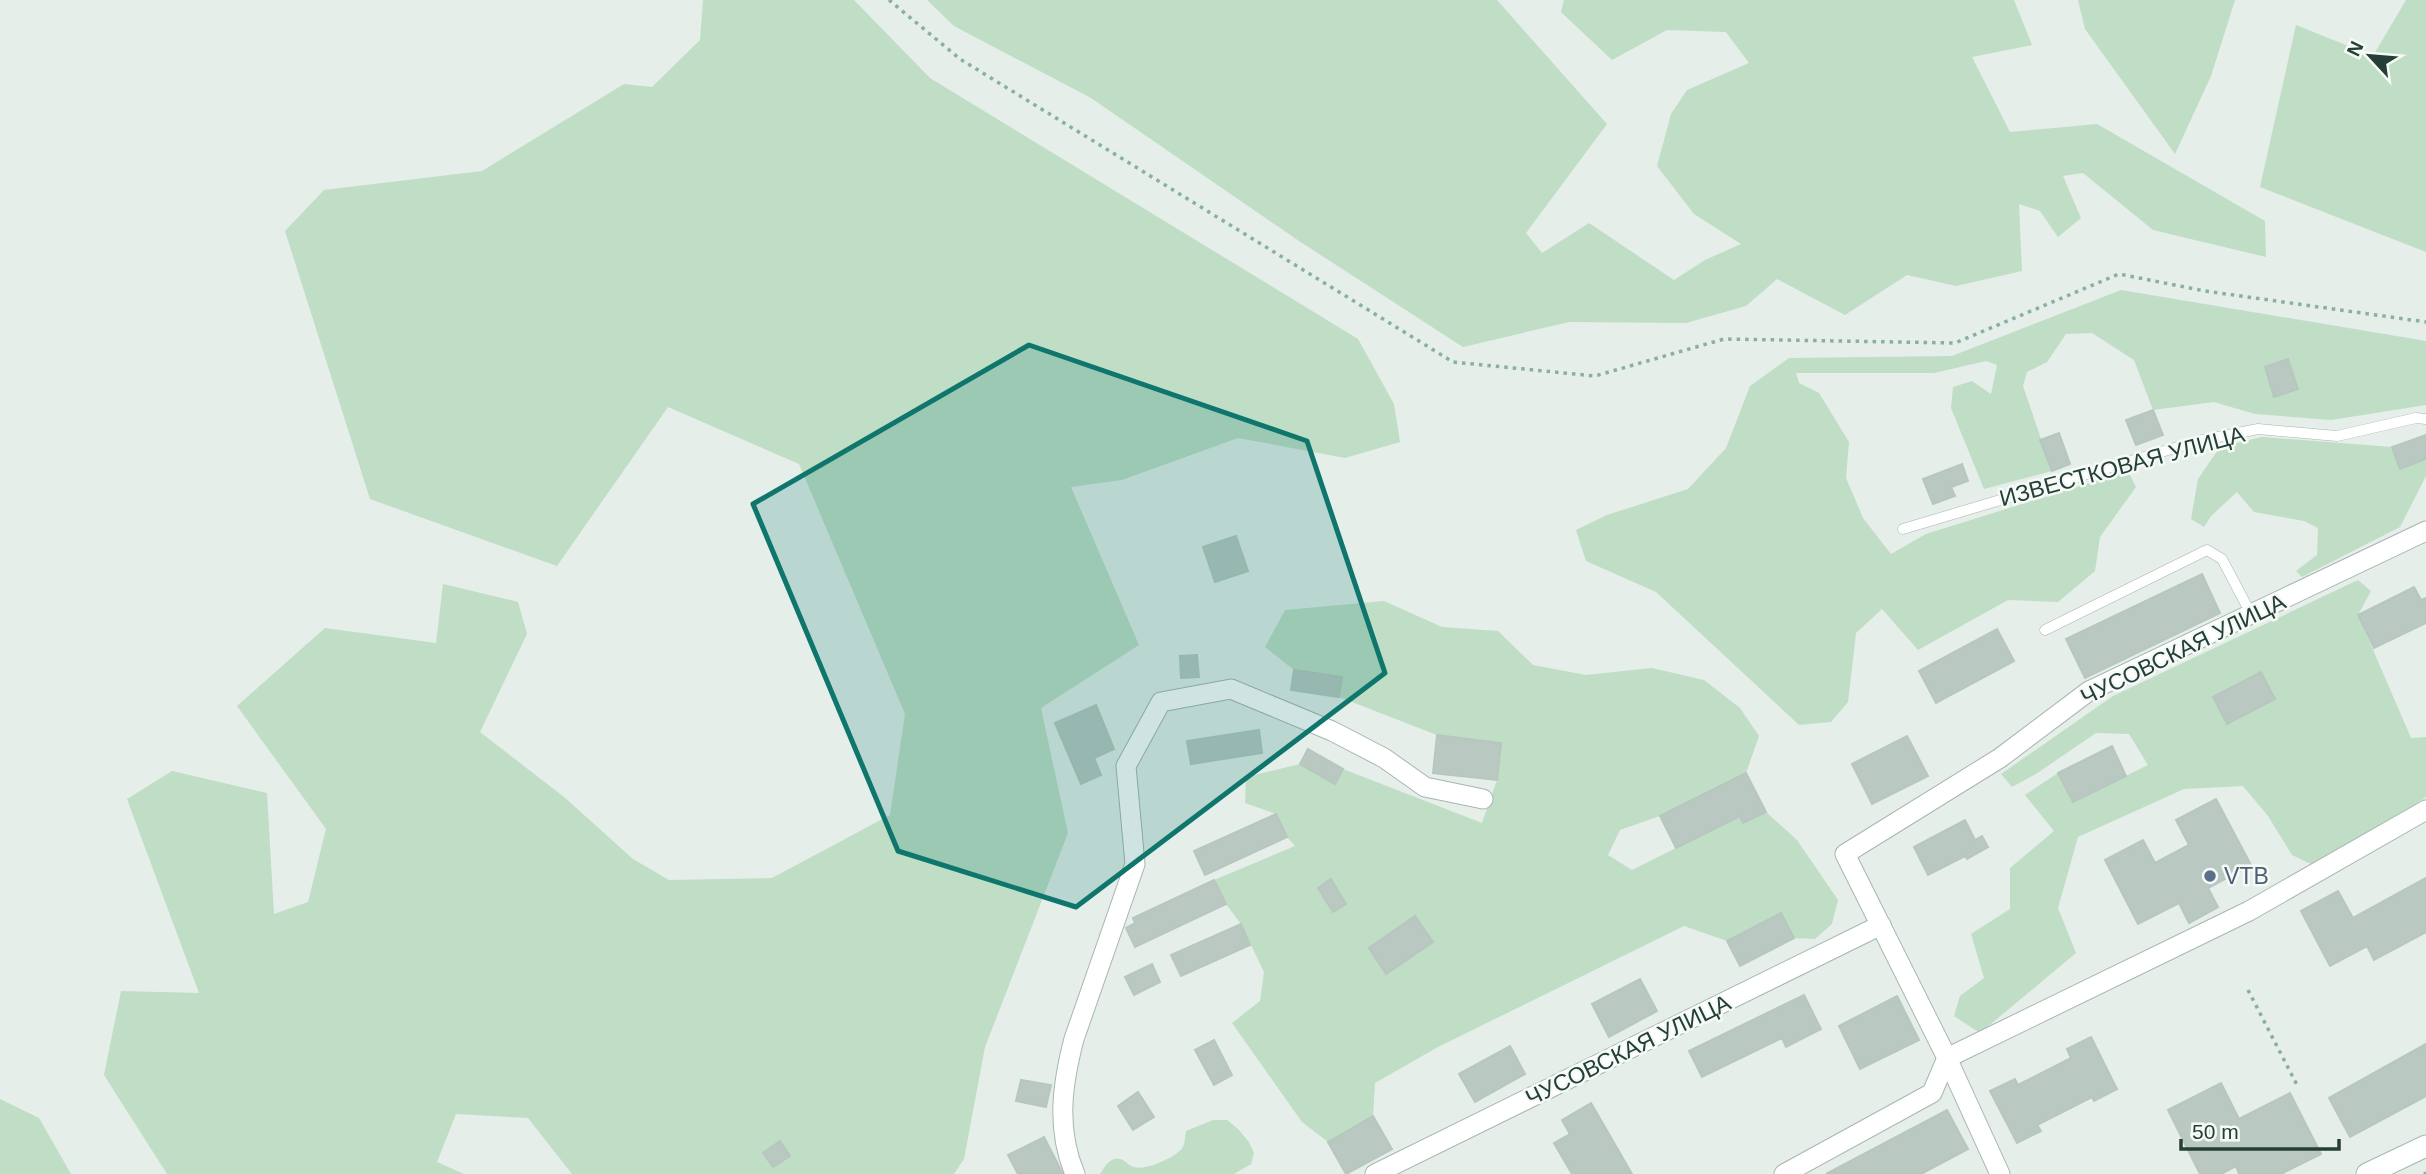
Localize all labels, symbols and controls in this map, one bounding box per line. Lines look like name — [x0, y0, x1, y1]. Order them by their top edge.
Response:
north arrow — [2335, 21, 2405, 91]
text: N — [2343, 38, 2368, 60]
street label: ИЗВЕСТКОВАЯ УЛИЦА — [1997, 421, 2248, 511]
street label: ЧУСОВСКАЯ УЛИЦА — [2076, 588, 2290, 710]
place label: VTB — [2224, 863, 2269, 889]
marker: VTB — [2202, 868, 2218, 884]
street label: ЧУСОВСКАЯ УЛИЦА — [1521, 989, 1735, 1111]
scale bar — [2181, 1108, 2338, 1152]
text: 50 m — [2192, 1120, 2239, 1143]

